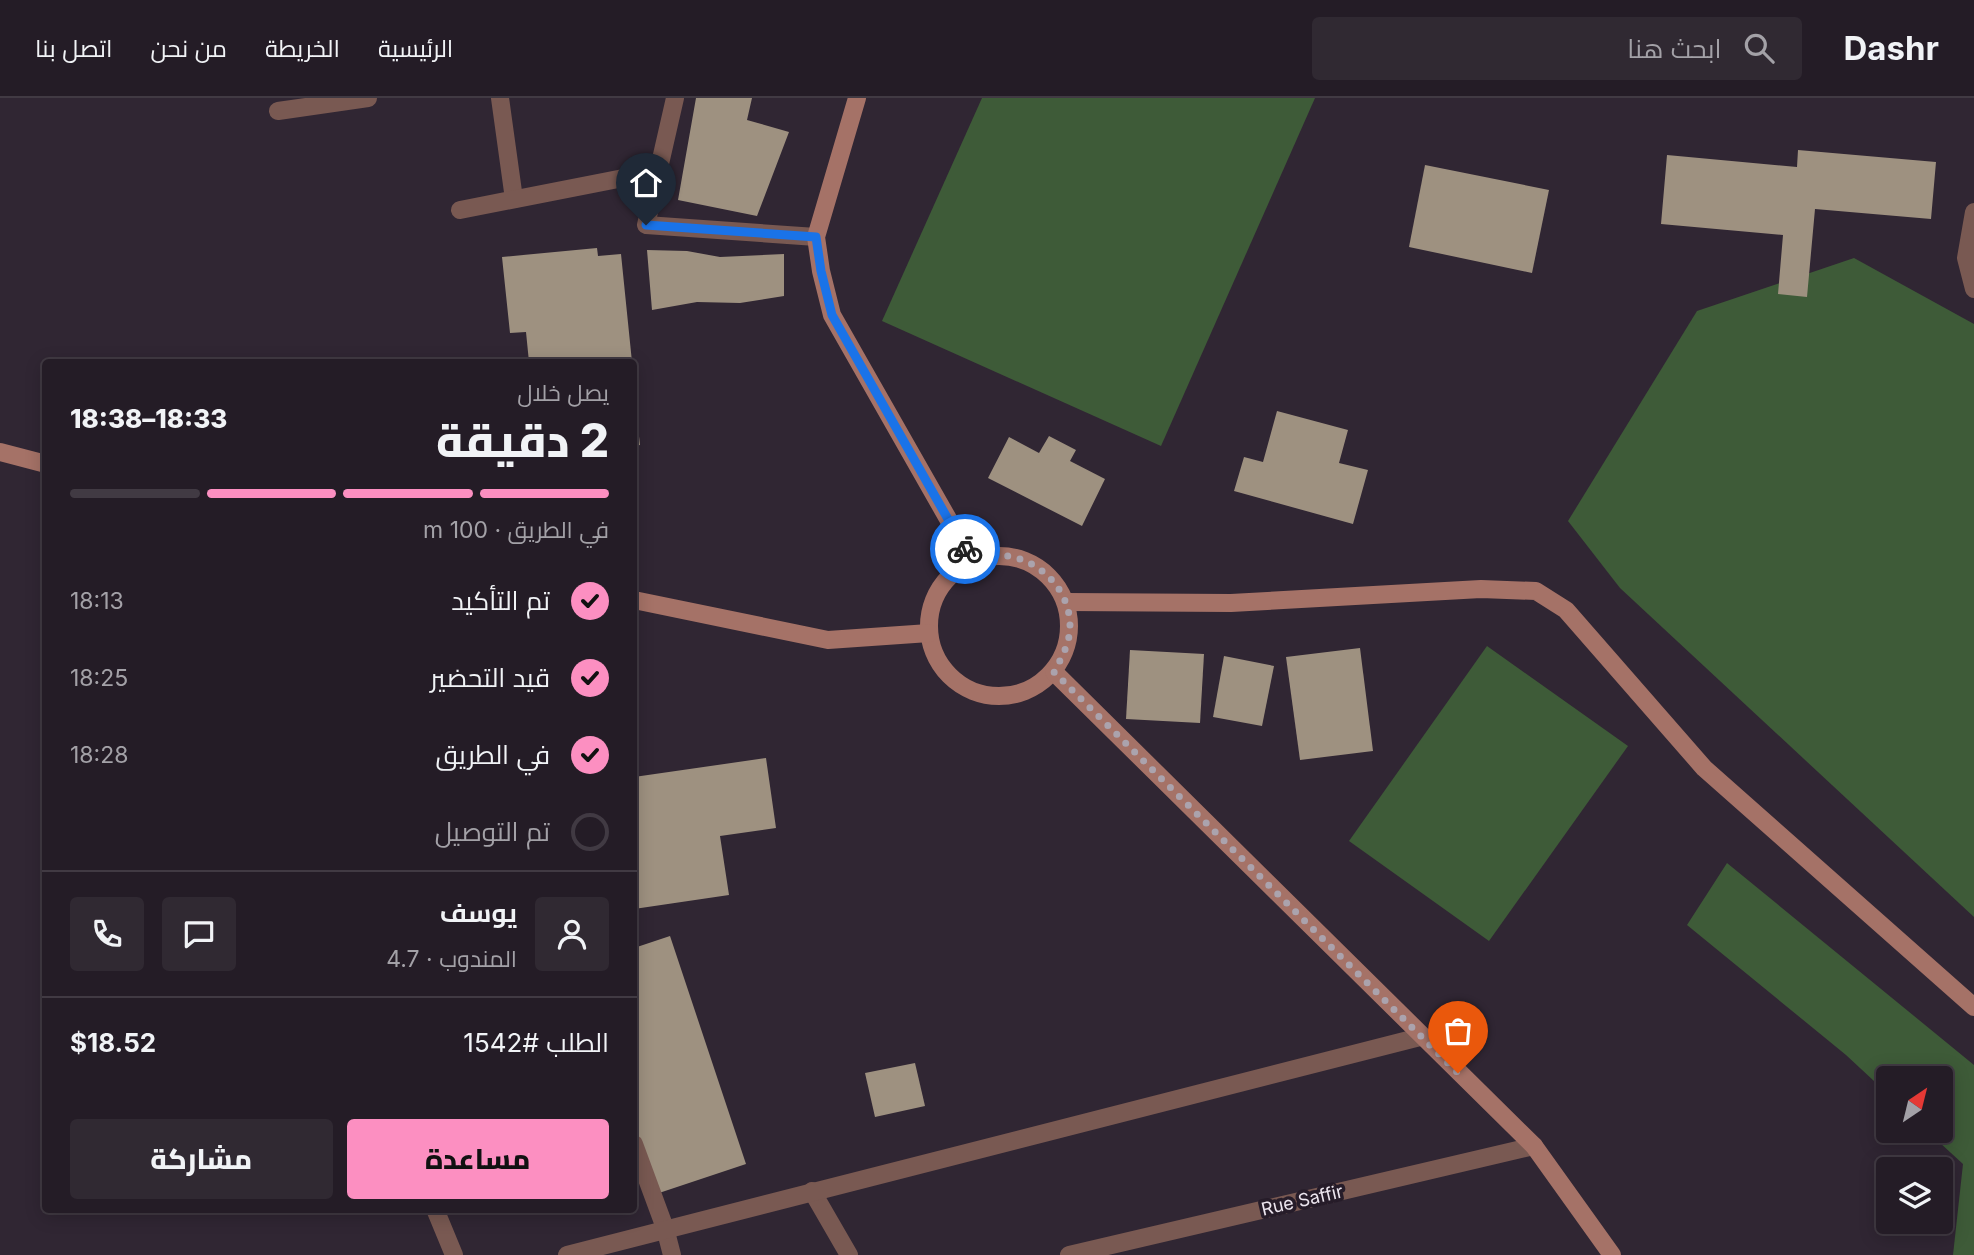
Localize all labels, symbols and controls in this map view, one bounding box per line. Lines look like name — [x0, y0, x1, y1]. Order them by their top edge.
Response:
search box — [1312, 17, 1802, 80]
text: Dashr — [1844, 28, 1939, 68]
icon: search — [1740, 29, 1778, 67]
text: ابحث هنا — [1627, 33, 1722, 64]
text: اتصل بنا — [35, 34, 112, 63]
text: من نحن — [150, 34, 227, 63]
text: الخريطة — [265, 34, 340, 63]
text: الرئيسية — [378, 34, 453, 63]
pin — [616, 153, 676, 225]
icon: home — [627, 164, 665, 202]
text: يصل خلال — [517, 379, 609, 407]
text: 18:33–18:38 — [70, 403, 227, 434]
text: 2 دقيقة — [436, 412, 609, 468]
courier — [930, 514, 1000, 584]
text: في الطريق · 100 m — [423, 516, 609, 544]
icon: bike — [946, 530, 984, 568]
icon: check — [571, 582, 609, 620]
text: تم التأكيد — [451, 585, 550, 616]
text: 18:13 — [70, 587, 124, 615]
icon: check — [571, 659, 609, 697]
text: قيد التحضير — [430, 662, 550, 693]
text: 18:25 — [70, 664, 128, 692]
icon: check — [571, 736, 609, 774]
text: في الطريق — [435, 739, 550, 770]
text: 18:28 — [70, 741, 128, 769]
text: تم التوصيل — [435, 816, 550, 847]
button: phone — [70, 897, 144, 971]
button: chat — [162, 897, 236, 971]
text: يوسف — [440, 897, 517, 928]
button: person — [535, 897, 609, 971]
text: المندوب · 4.7 — [386, 945, 517, 973]
pin — [1428, 1001, 1488, 1073]
icon: bag — [1439, 1012, 1477, 1050]
text: $18.52 — [70, 1027, 156, 1058]
text: الطلب #1542 — [463, 1027, 609, 1058]
north arrow — [1876, 1066, 1953, 1143]
map controls — [1876, 1066, 1953, 1234]
button: مشاركة — [70, 1119, 333, 1199]
button: مساعدة — [347, 1119, 609, 1199]
button: layers — [1876, 1157, 1953, 1234]
street label: Rue Saffir — [1259, 1180, 1345, 1220]

